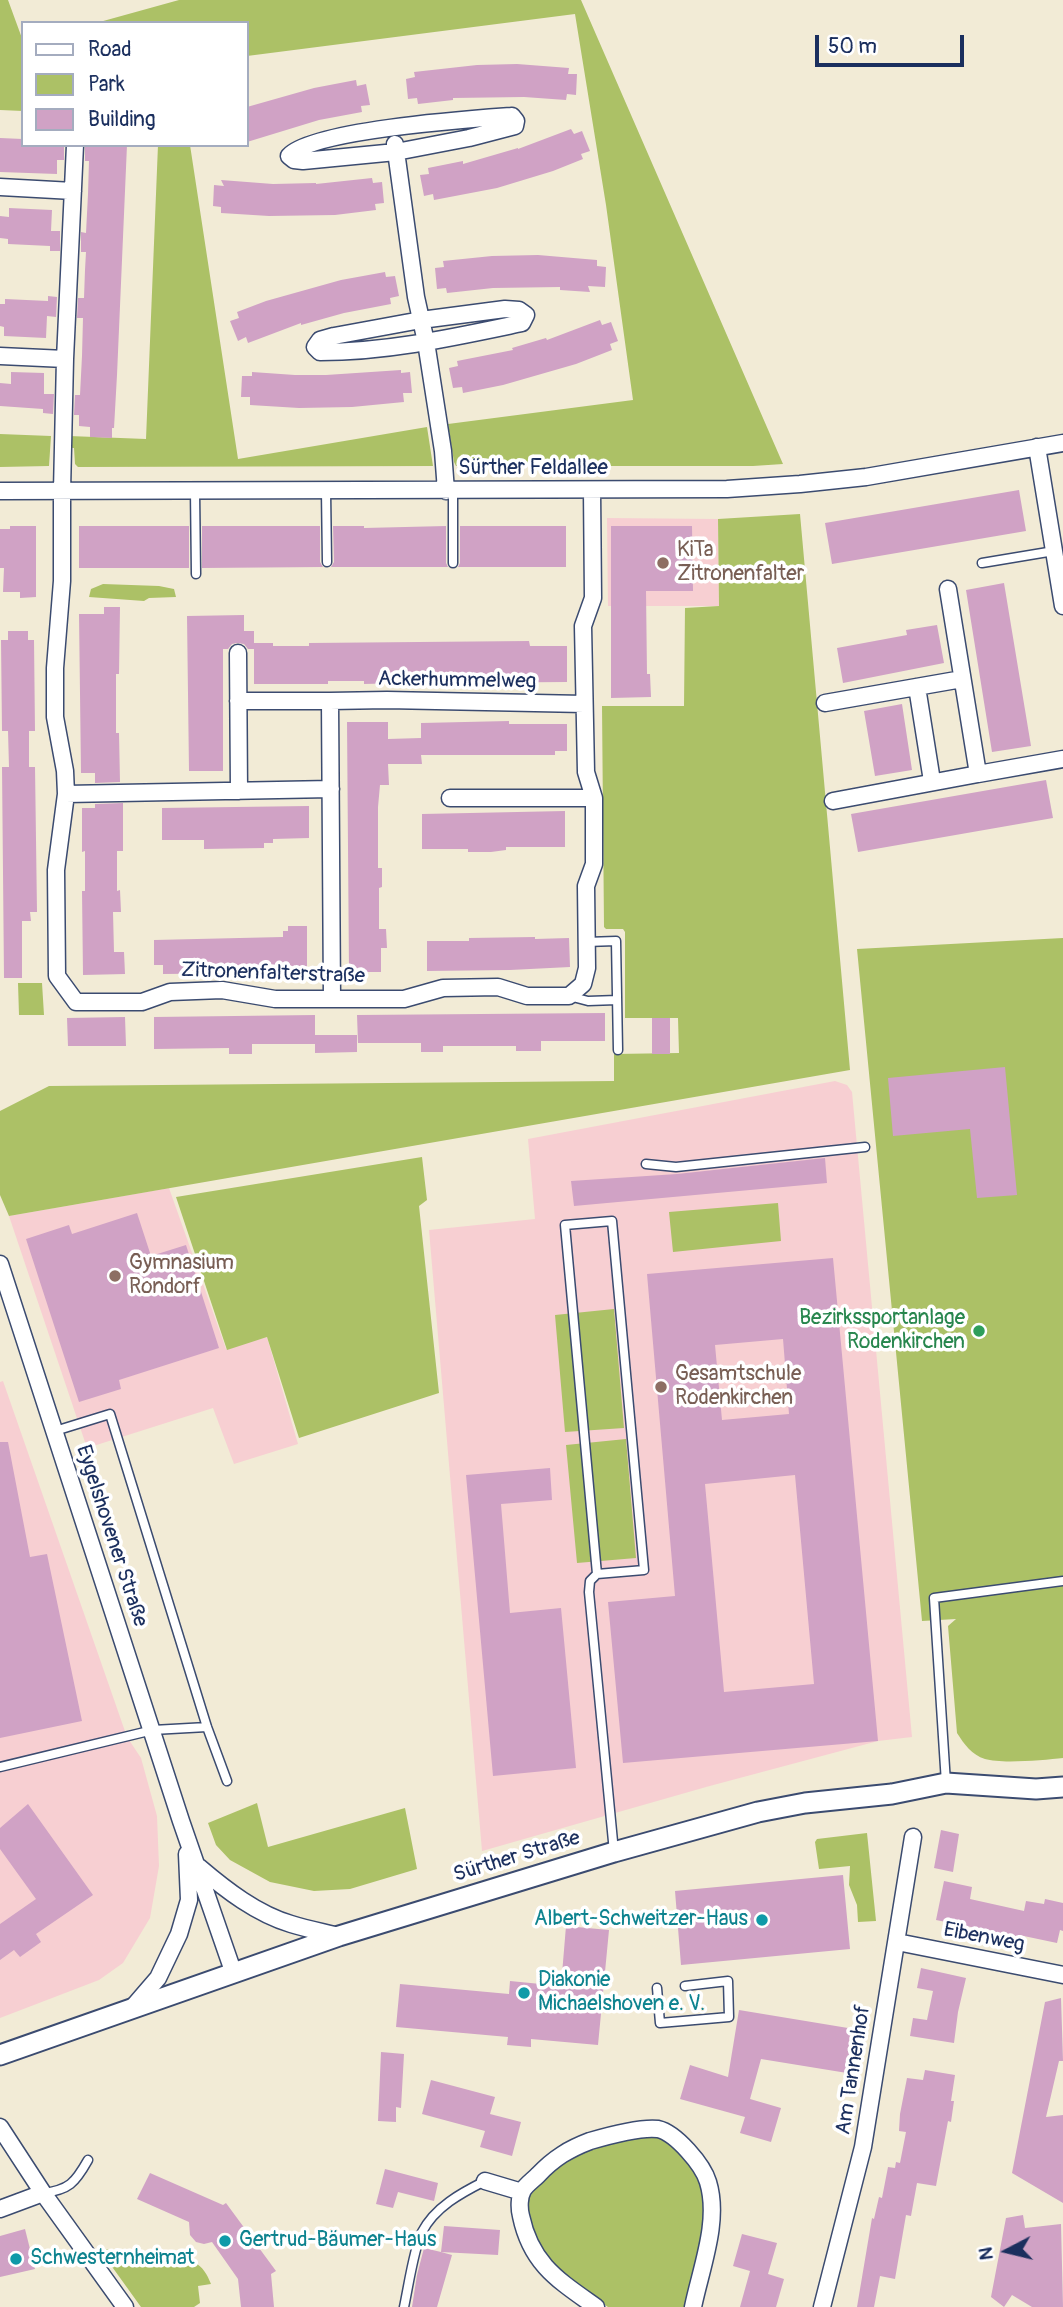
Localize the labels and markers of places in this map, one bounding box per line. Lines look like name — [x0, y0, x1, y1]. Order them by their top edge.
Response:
place label: KiTa Zitronenfalter — [677, 538, 804, 588]
marker: KiTa Zitronenfalter — [655, 555, 671, 571]
place label: Gymnasium Rondorf — [129, 1251, 234, 1301]
marker: Gymnasium Rondorf — [107, 1268, 123, 1284]
place label: Bezirkssportanlage Rodenkirchen — [799, 1306, 965, 1356]
marker: Bezirkssportanlage Rodenkirchen — [971, 1323, 987, 1339]
place label: Gesamtschule Rodenkirchen — [675, 1362, 801, 1412]
marker: Gesamtschule Rodenkirchen — [653, 1379, 669, 1395]
place label: Albert-Schweitzer-Haus — [534, 1907, 748, 1933]
marker: Albert-Schweitzer-Haus — [754, 1912, 770, 1928]
place label: Diakonie Michaelshoven e. V. — [538, 1968, 705, 2018]
marker: Diakonie Michaelshoven e. V. — [516, 1985, 532, 2001]
place label: Gertrud-Bäumer-Haus — [239, 2228, 436, 2254]
marker: Gertrud-Bäumer-Haus — [217, 2233, 233, 2249]
place label: Schwesternheimat — [30, 2246, 195, 2272]
marker: Schwesternheimat — [8, 2251, 24, 2267]

